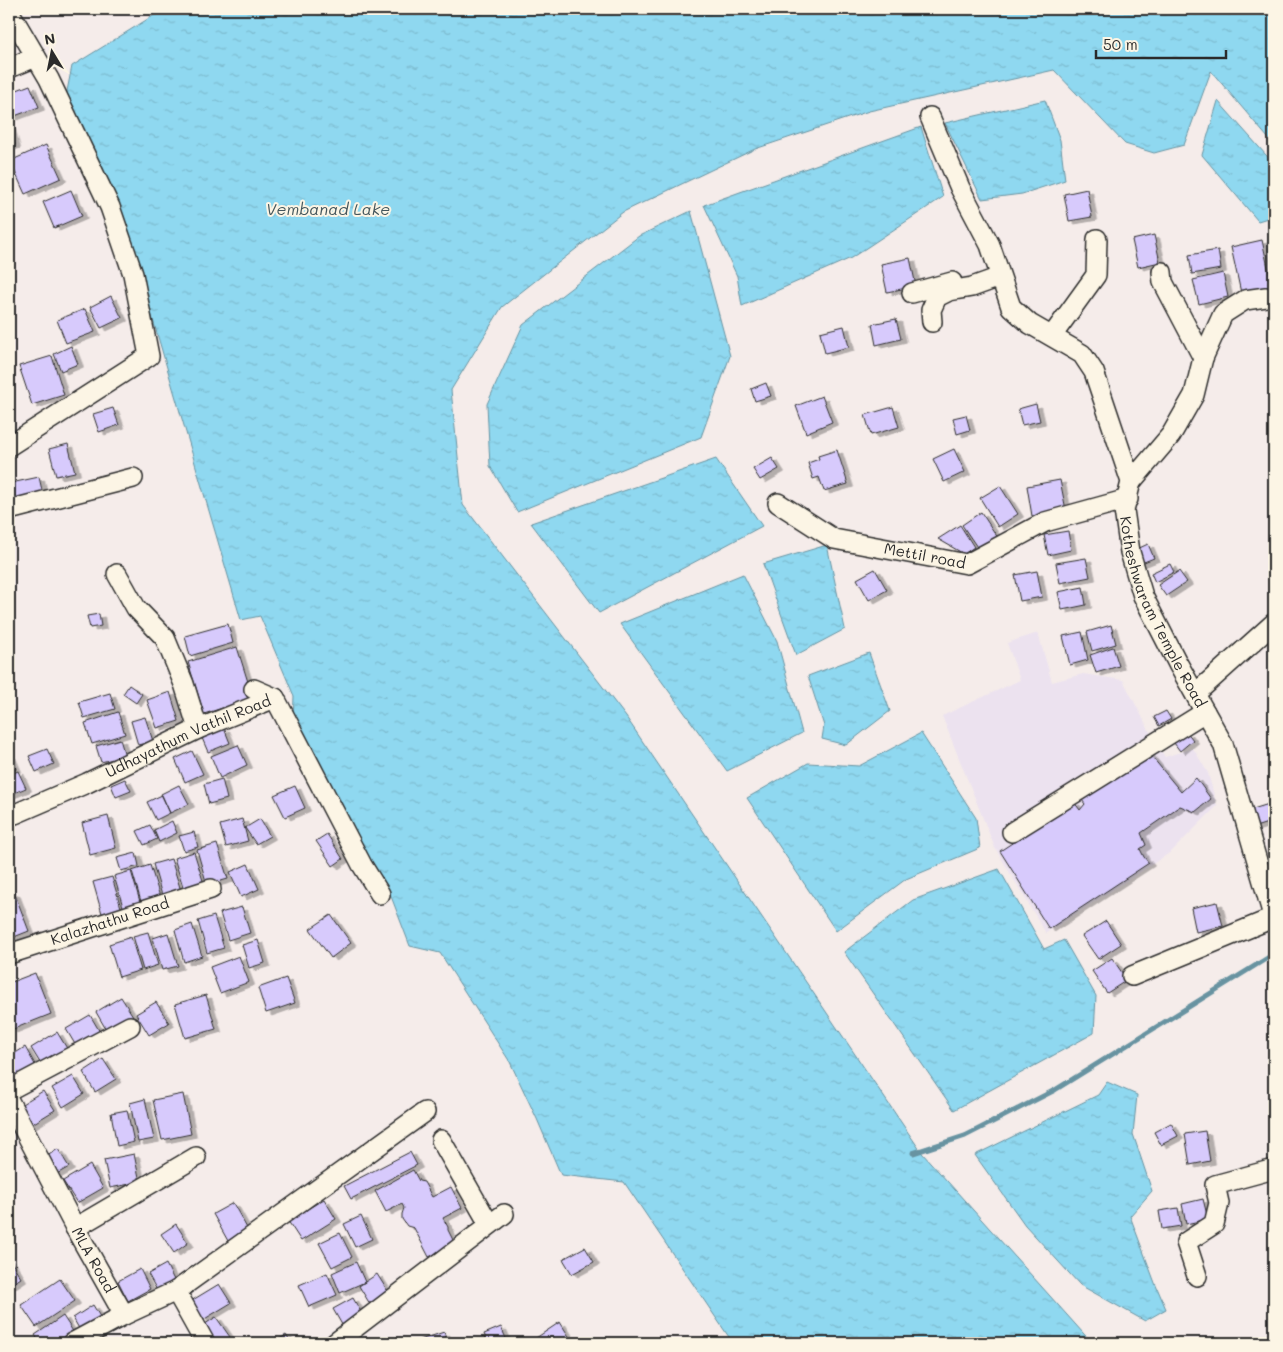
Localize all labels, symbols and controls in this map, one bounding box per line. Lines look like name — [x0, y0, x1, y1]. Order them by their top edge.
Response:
north arrow — [28, 28, 78, 78]
text: N — [43, 28, 57, 49]
scale bar — [1096, 28, 1226, 60]
text: 50 m — [1103, 34, 1138, 54]
water label: Vembanad Lake — [266, 198, 390, 219]
street label: Kotheshwaram Temple Road — [1116, 515, 1211, 711]
street label: Mettil road — [882, 538, 968, 573]
street label: Udhayathum Vathil Road — [102, 690, 273, 782]
street label: Kalazhathu Road — [48, 892, 171, 949]
street label: MLA Road — [68, 1223, 120, 1296]

